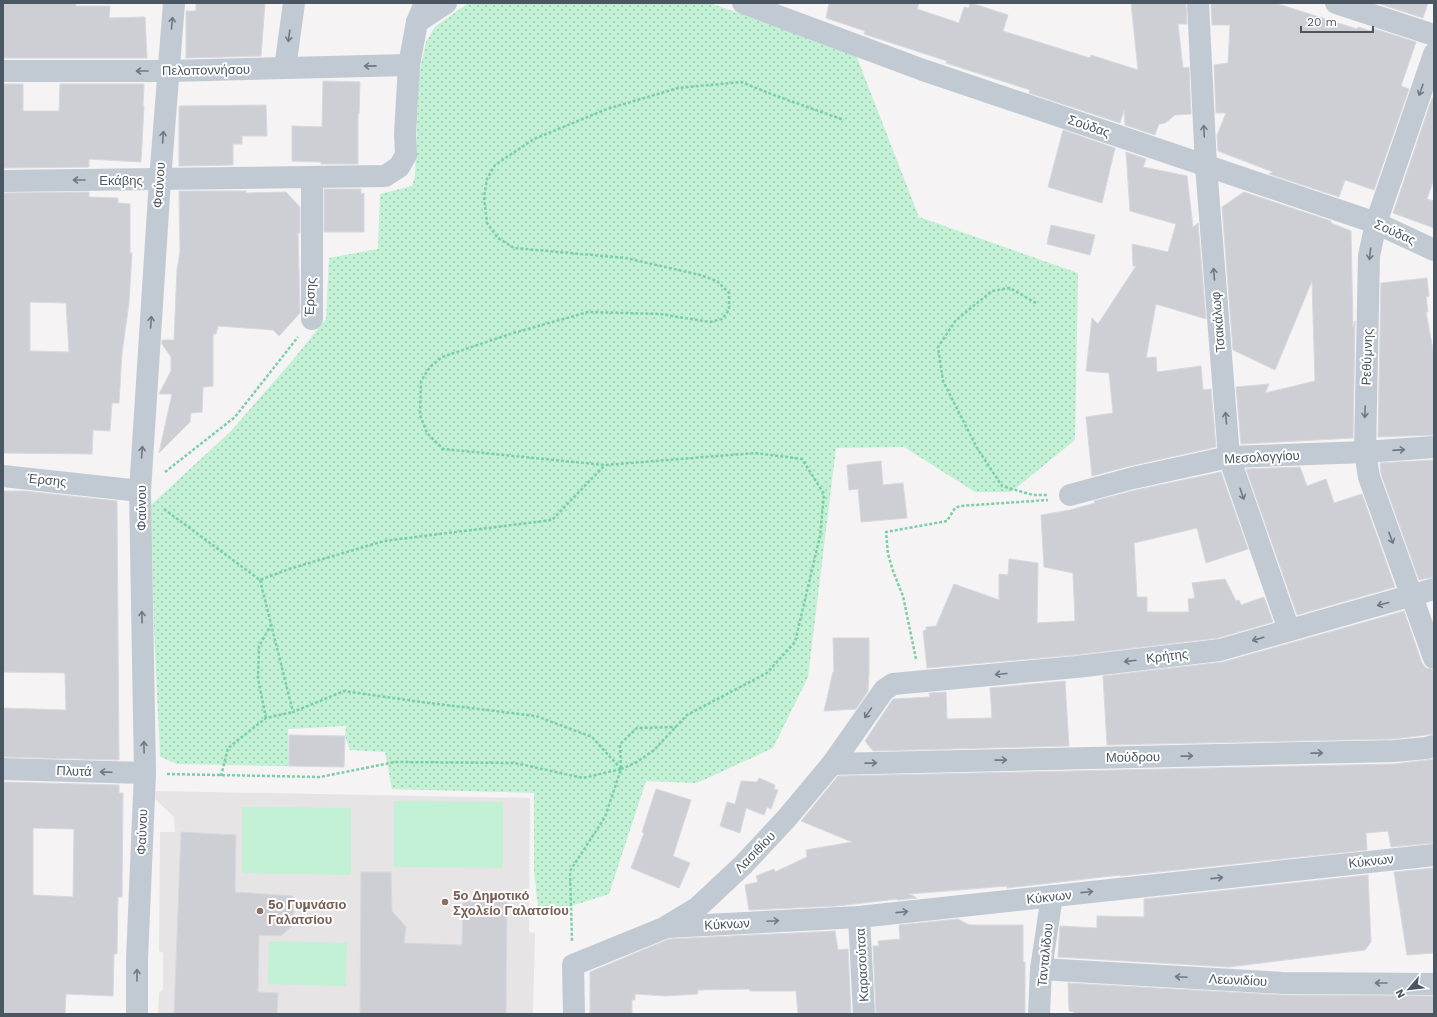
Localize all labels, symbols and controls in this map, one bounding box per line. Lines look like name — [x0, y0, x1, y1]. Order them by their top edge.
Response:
scale bar — [1301, 8, 1373, 34]
text: 20 m — [1307, 15, 1337, 29]
one-way arrow — [168, 17, 176, 30]
one-way arrow — [285, 29, 293, 42]
street label: Πελοποννήσου — [162, 62, 250, 78]
one-way arrow — [364, 62, 377, 70]
one-way arrow — [136, 67, 149, 75]
one-way arrow — [1417, 84, 1425, 96]
street label: Σούδας — [1066, 112, 1112, 140]
one-way arrow — [1200, 125, 1208, 138]
one-way arrow — [159, 131, 166, 144]
street label: Φαύνου — [150, 162, 168, 208]
street label: Εκάβης — [99, 173, 143, 188]
one-way arrow — [73, 176, 86, 184]
street label: Σούδας — [1372, 216, 1418, 248]
one-way arrow — [1366, 247, 1374, 260]
one-way arrow — [1211, 268, 1218, 281]
street label: Έρσης — [301, 277, 319, 318]
street label: Τσακάλωφ — [1208, 291, 1228, 353]
one-way arrow — [147, 316, 154, 329]
street label: Ρεθύμνης — [1359, 328, 1375, 386]
one-way arrow — [1361, 405, 1369, 418]
one-way arrow — [1222, 412, 1229, 425]
one-way arrow — [139, 446, 146, 459]
one-way arrow — [1392, 446, 1405, 453]
street label: Μεσολογγίου — [1224, 448, 1300, 466]
street label: Έρσης — [26, 470, 67, 490]
street label: Φαύνου — [134, 485, 149, 531]
one-way arrow — [1238, 487, 1246, 499]
one-way arrow — [1388, 531, 1395, 544]
one-way arrow — [1377, 601, 1390, 608]
one-way arrow — [138, 611, 146, 624]
one-way arrow — [1252, 636, 1265, 643]
street label: Κρήτης — [1145, 646, 1189, 666]
one-way arrow — [1124, 657, 1137, 665]
one-way arrow — [995, 670, 1008, 678]
one-way arrow — [864, 707, 872, 718]
one-way arrow — [140, 741, 148, 754]
street label: Μούδρου — [1106, 749, 1160, 765]
one-way arrow — [1310, 749, 1323, 757]
one-way arrow — [1180, 752, 1193, 760]
one-way arrow — [994, 756, 1007, 764]
one-way arrow — [864, 759, 877, 767]
street label: Πλυτά — [56, 763, 92, 779]
one-way arrow — [100, 768, 113, 776]
street label: Φαύνου — [134, 809, 150, 855]
street label: Λασιθίου — [732, 828, 778, 876]
street label: Κύκνων — [1348, 851, 1394, 871]
one-way arrow — [1210, 875, 1223, 882]
street label: Κύκνων — [1026, 887, 1072, 907]
place label: 5ο Δημοτικό Σχολείο Γαλατσίου — [453, 888, 569, 918]
one-way arrow — [1080, 889, 1093, 896]
place label: 5ο Γυμνάσιο Γαλατσίου — [268, 897, 346, 927]
marker: 5ο Δημοτικό Σχολείο Γαλατσίου — [440, 897, 450, 907]
marker: 5ο Γυμνάσιο Γαλατσίου — [255, 906, 265, 916]
one-way arrow — [895, 908, 908, 916]
street label: Κύκνων — [704, 915, 750, 933]
one-way arrow — [766, 918, 779, 925]
street label: Τανταλίδου — [1034, 922, 1056, 988]
street label: Καρασούτσα — [853, 927, 871, 1002]
one-way arrow — [133, 969, 141, 982]
north arrow — [1389, 969, 1429, 1009]
street label: Λεωνιδίου — [1208, 971, 1268, 989]
one-way arrow — [1175, 973, 1188, 981]
one-way arrow — [1375, 979, 1388, 987]
text: N — [1393, 987, 1408, 1000]

